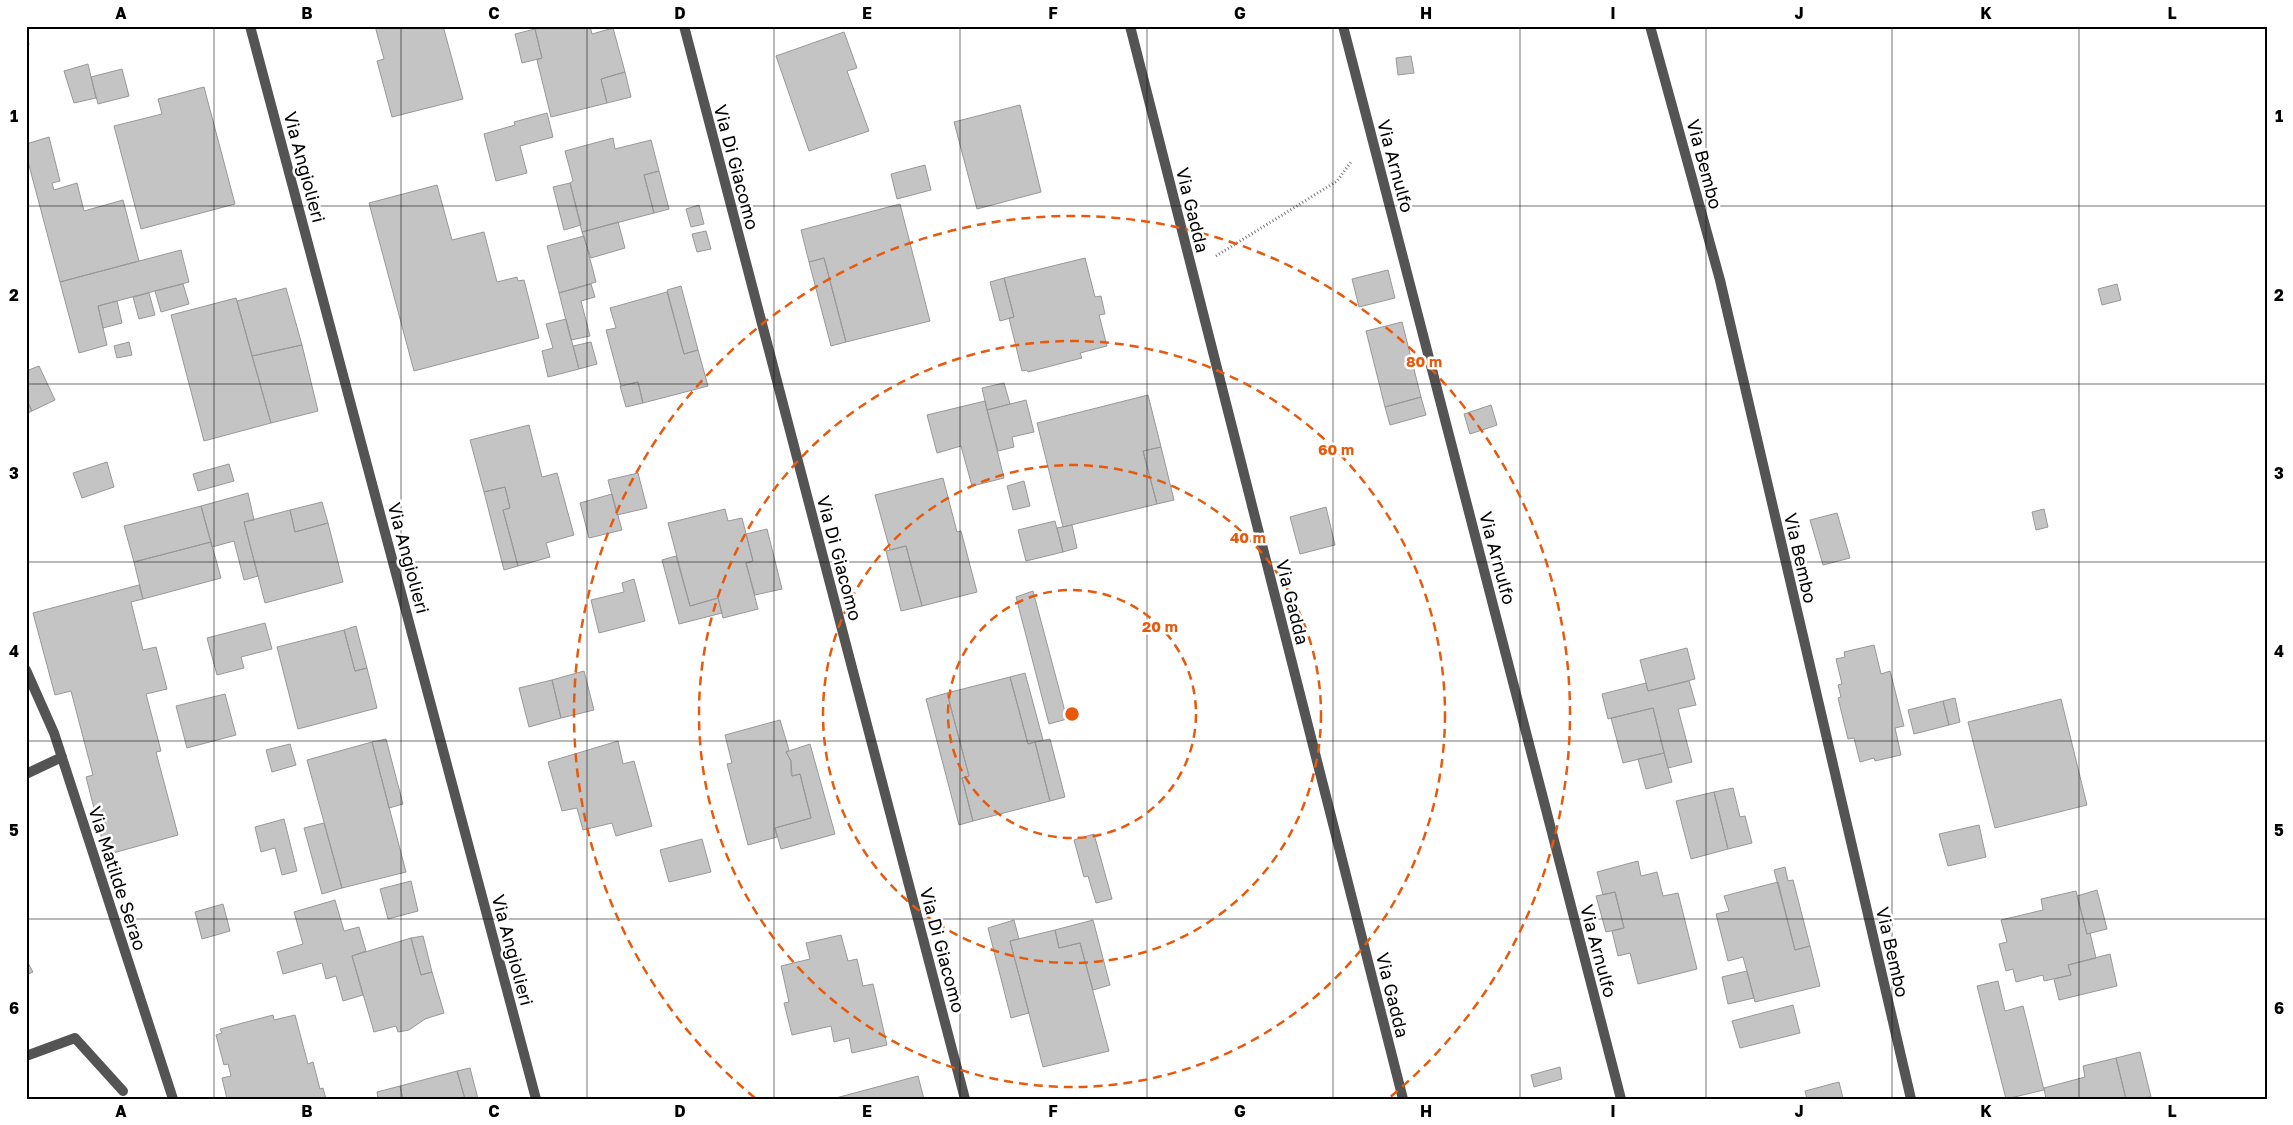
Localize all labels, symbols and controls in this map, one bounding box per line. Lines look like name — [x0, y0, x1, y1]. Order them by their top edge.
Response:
text: A — [115, 3, 127, 23]
text: B — [301, 3, 313, 23]
text: C — [488, 3, 500, 23]
text: D — [674, 3, 686, 23]
text: E — [862, 3, 872, 23]
text: F — [1048, 3, 1058, 23]
text: G — [1234, 3, 1246, 23]
text: H — [1420, 3, 1432, 23]
text: I — [1610, 3, 1616, 23]
text: J — [1794, 3, 1804, 23]
text: K — [1980, 3, 1992, 23]
text: L — [2167, 3, 2177, 23]
street label: Via Di Giacomo — [710, 102, 764, 232]
text: 1 — [10, 106, 18, 126]
text: 1 — [2275, 106, 2283, 126]
street label: Via Angiolieri — [280, 109, 330, 225]
street label: Via Arnulfo — [1373, 117, 1419, 215]
street label: Via Bembo — [1682, 117, 1728, 211]
street label: Via Gadda — [1172, 165, 1214, 255]
text: 2 — [9, 285, 19, 305]
text: 2 — [2274, 285, 2284, 305]
text: 80 m — [1406, 352, 1442, 370]
text: 60 m — [1318, 440, 1354, 458]
text: 3 — [9, 463, 19, 483]
text: 3 — [2274, 463, 2284, 483]
street label: Via Di Giacomo — [813, 493, 867, 623]
street label: Via Angiolieri — [384, 500, 434, 616]
street label: Via Arnulfo — [1475, 509, 1521, 607]
street label: Via Bembo — [1780, 511, 1822, 605]
text: 40 m — [1230, 528, 1266, 546]
street label: Via Gadda — [1272, 557, 1314, 647]
text: 20 m — [1142, 617, 1178, 635]
text: 4 — [9, 641, 19, 661]
text: 4 — [2274, 641, 2284, 661]
centre of rings — [1063, 705, 1081, 723]
street label: Via Matilde Serao — [84, 803, 152, 953]
text: 5 — [9, 820, 19, 840]
text: 5 — [2274, 820, 2284, 840]
street label: Via Di Giacomo — [916, 885, 970, 1015]
street label: Via Angiolieri — [488, 892, 538, 1008]
street label: Via Arnulfo — [1576, 902, 1622, 1000]
street label: Via Bembo — [1872, 905, 1914, 999]
street label: Via Gadda — [1372, 950, 1414, 1040]
text: 6 — [9, 998, 19, 1018]
text: 6 — [2274, 998, 2284, 1018]
text: A — [115, 1101, 127, 1121]
text: B — [301, 1101, 313, 1121]
text: C — [488, 1101, 500, 1121]
text: D — [674, 1101, 686, 1121]
text: E — [862, 1101, 872, 1121]
text: F — [1048, 1101, 1058, 1121]
text: G — [1234, 1101, 1246, 1121]
text: H — [1420, 1101, 1432, 1121]
text: I — [1610, 1101, 1616, 1121]
text: J — [1794, 1101, 1804, 1121]
text: K — [1980, 1101, 1992, 1121]
text: L — [2167, 1101, 2177, 1121]

